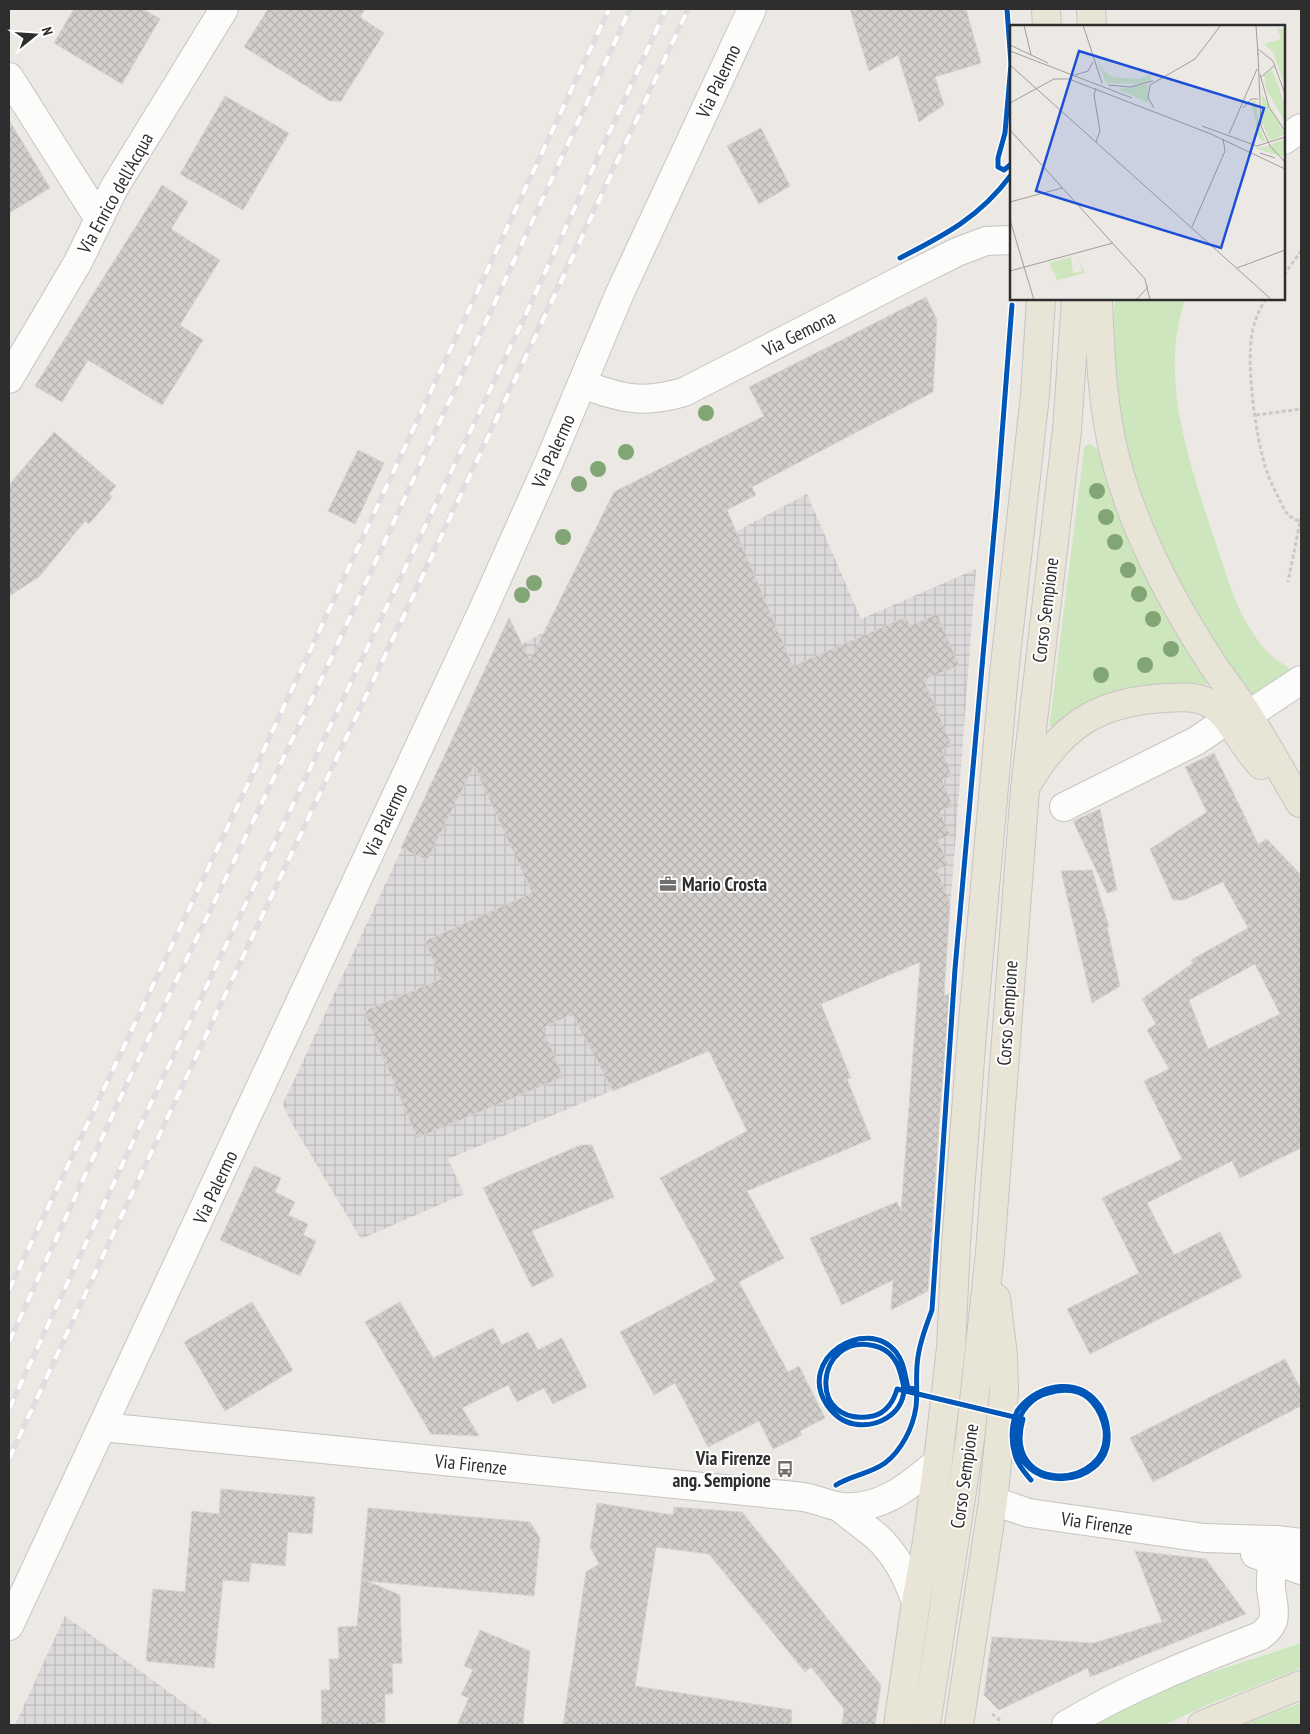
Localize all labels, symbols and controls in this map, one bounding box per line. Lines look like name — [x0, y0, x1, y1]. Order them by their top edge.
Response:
north arrow — [10, 10, 60, 60]
text: N — [38, 25, 57, 37]
inset map — [1010, 25, 1285, 300]
street label: Via Palermo — [690, 40, 745, 122]
street label: Via Enrico dell'Acqua — [71, 128, 158, 259]
street label: Via Gemona — [758, 305, 839, 362]
street label: Via Palermo — [526, 410, 580, 493]
street label: Corso Sempione — [1027, 556, 1063, 664]
street label: Via Palermo — [357, 779, 412, 861]
place label: Mario Crosta — [682, 872, 767, 896]
office icon: Mario Crosta — [658, 874, 678, 894]
street label: Corso Sempione — [991, 959, 1023, 1066]
street label: Via Palermo — [187, 1146, 242, 1228]
street label: Corso Sempione — [945, 1422, 983, 1530]
place label: Via Firenze ang. Sempione — [672, 1446, 771, 1492]
street label: Via Firenze — [433, 1448, 508, 1480]
bus stop icon: Via Firenze ang. Sempione — [775, 1459, 795, 1479]
street label: Via Firenze — [1059, 1506, 1135, 1540]

